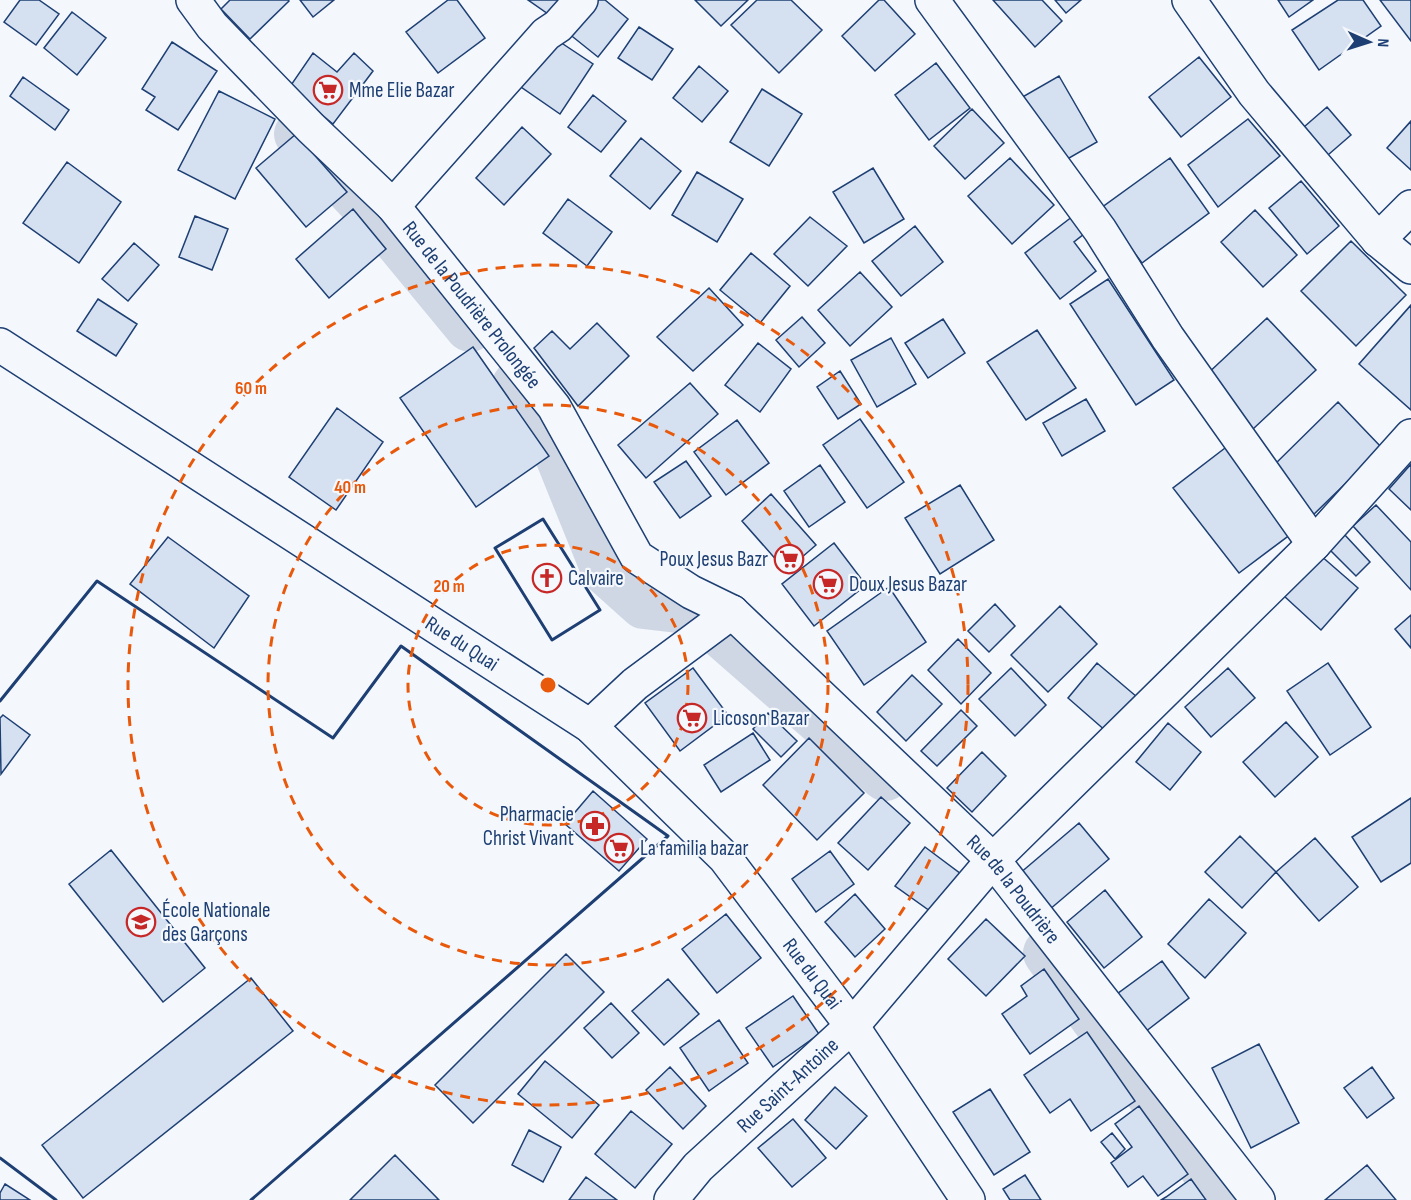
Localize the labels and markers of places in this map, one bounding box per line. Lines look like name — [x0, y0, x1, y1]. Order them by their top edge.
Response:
supermarket icon: Mme Elie Bazar — [312, 74, 344, 106]
place label: Mme Elie Bazar — [349, 78, 455, 103]
supermarket icon: Poux Jesus Bazr — [773, 543, 805, 575]
place label: Poux Jesus Bazr — [659, 547, 768, 572]
church icon: Calvaire — [531, 562, 563, 594]
place label: Calvaire — [568, 566, 624, 591]
supermarket icon: Doux Jesus Bazar — [812, 568, 844, 600]
place label: Doux Jesus Bazar — [849, 572, 967, 597]
centre of rings — [538, 675, 558, 695]
supermarket icon: Licoson Bazar — [676, 702, 708, 734]
place label: Licoson Bazar — [713, 706, 809, 731]
place label: Pharmacie Christ Vivant — [483, 802, 574, 851]
pharmacy icon: Pharmacie Christ Vivant — [579, 810, 611, 842]
supermarket icon: La familia bazar — [603, 832, 635, 864]
place label: La familia bazar — [640, 836, 749, 861]
place label: École Nationale des Garçons — [162, 898, 271, 947]
school or university icon: École Nationale des Garçons — [125, 906, 157, 938]

